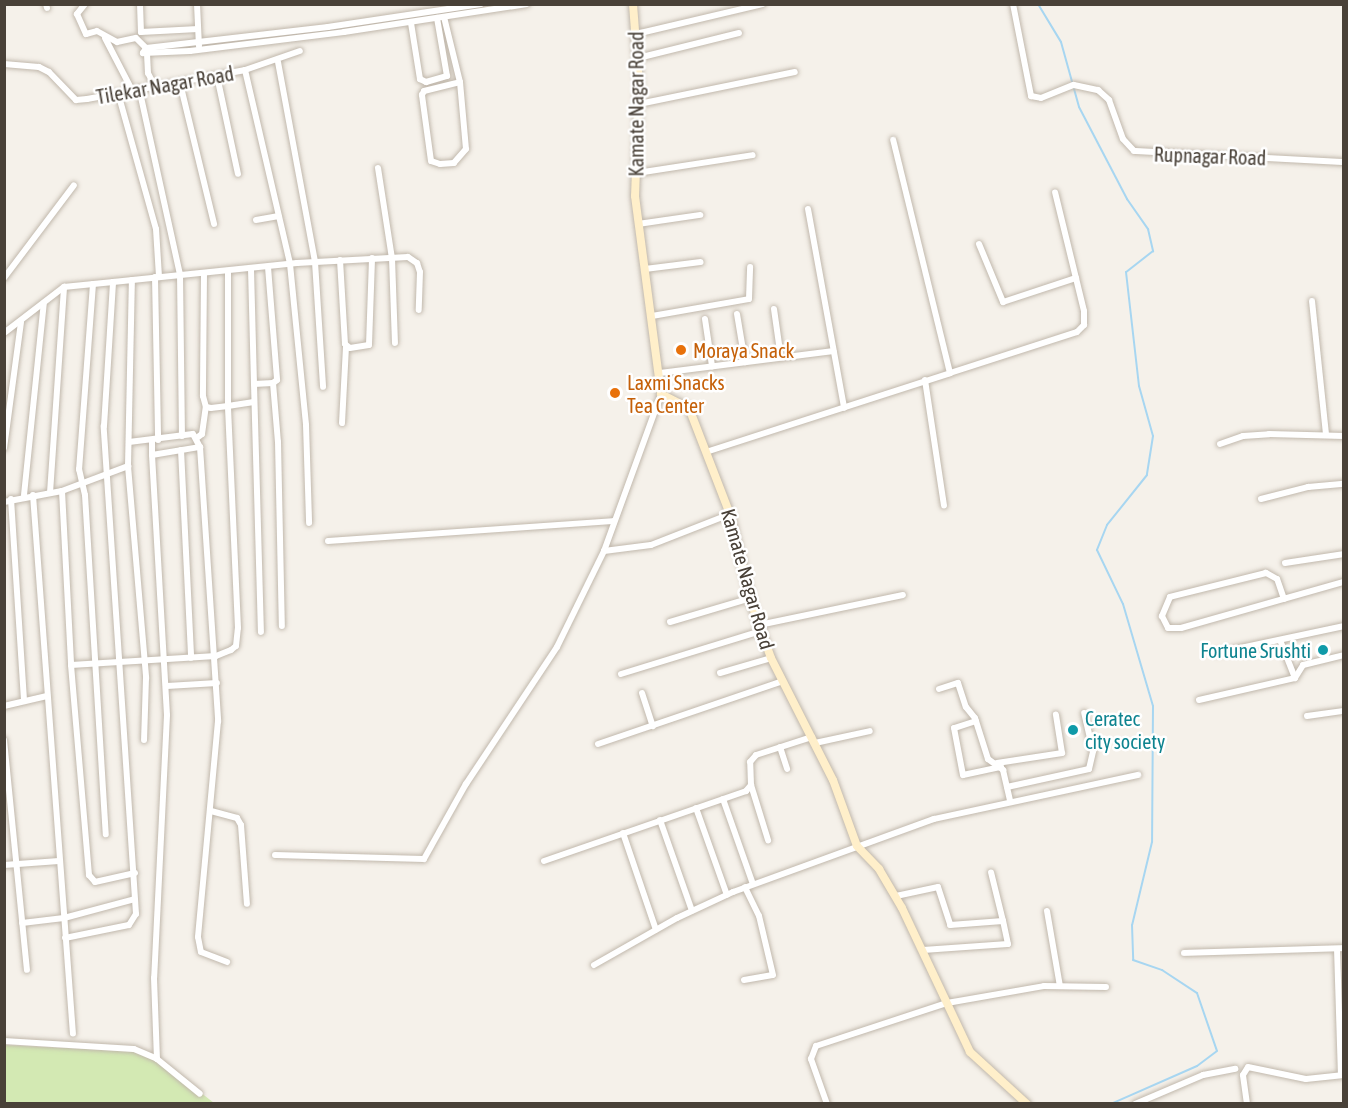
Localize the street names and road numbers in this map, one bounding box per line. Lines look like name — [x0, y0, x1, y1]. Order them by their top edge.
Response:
street label: Kamate Nagar Road — [624, 31, 648, 177]
street label: Tilekar Nagar Road — [94, 61, 236, 109]
street label: Rupnagar Road — [1153, 142, 1267, 170]
street label: Kamate Nagar Road — [716, 506, 780, 652]

